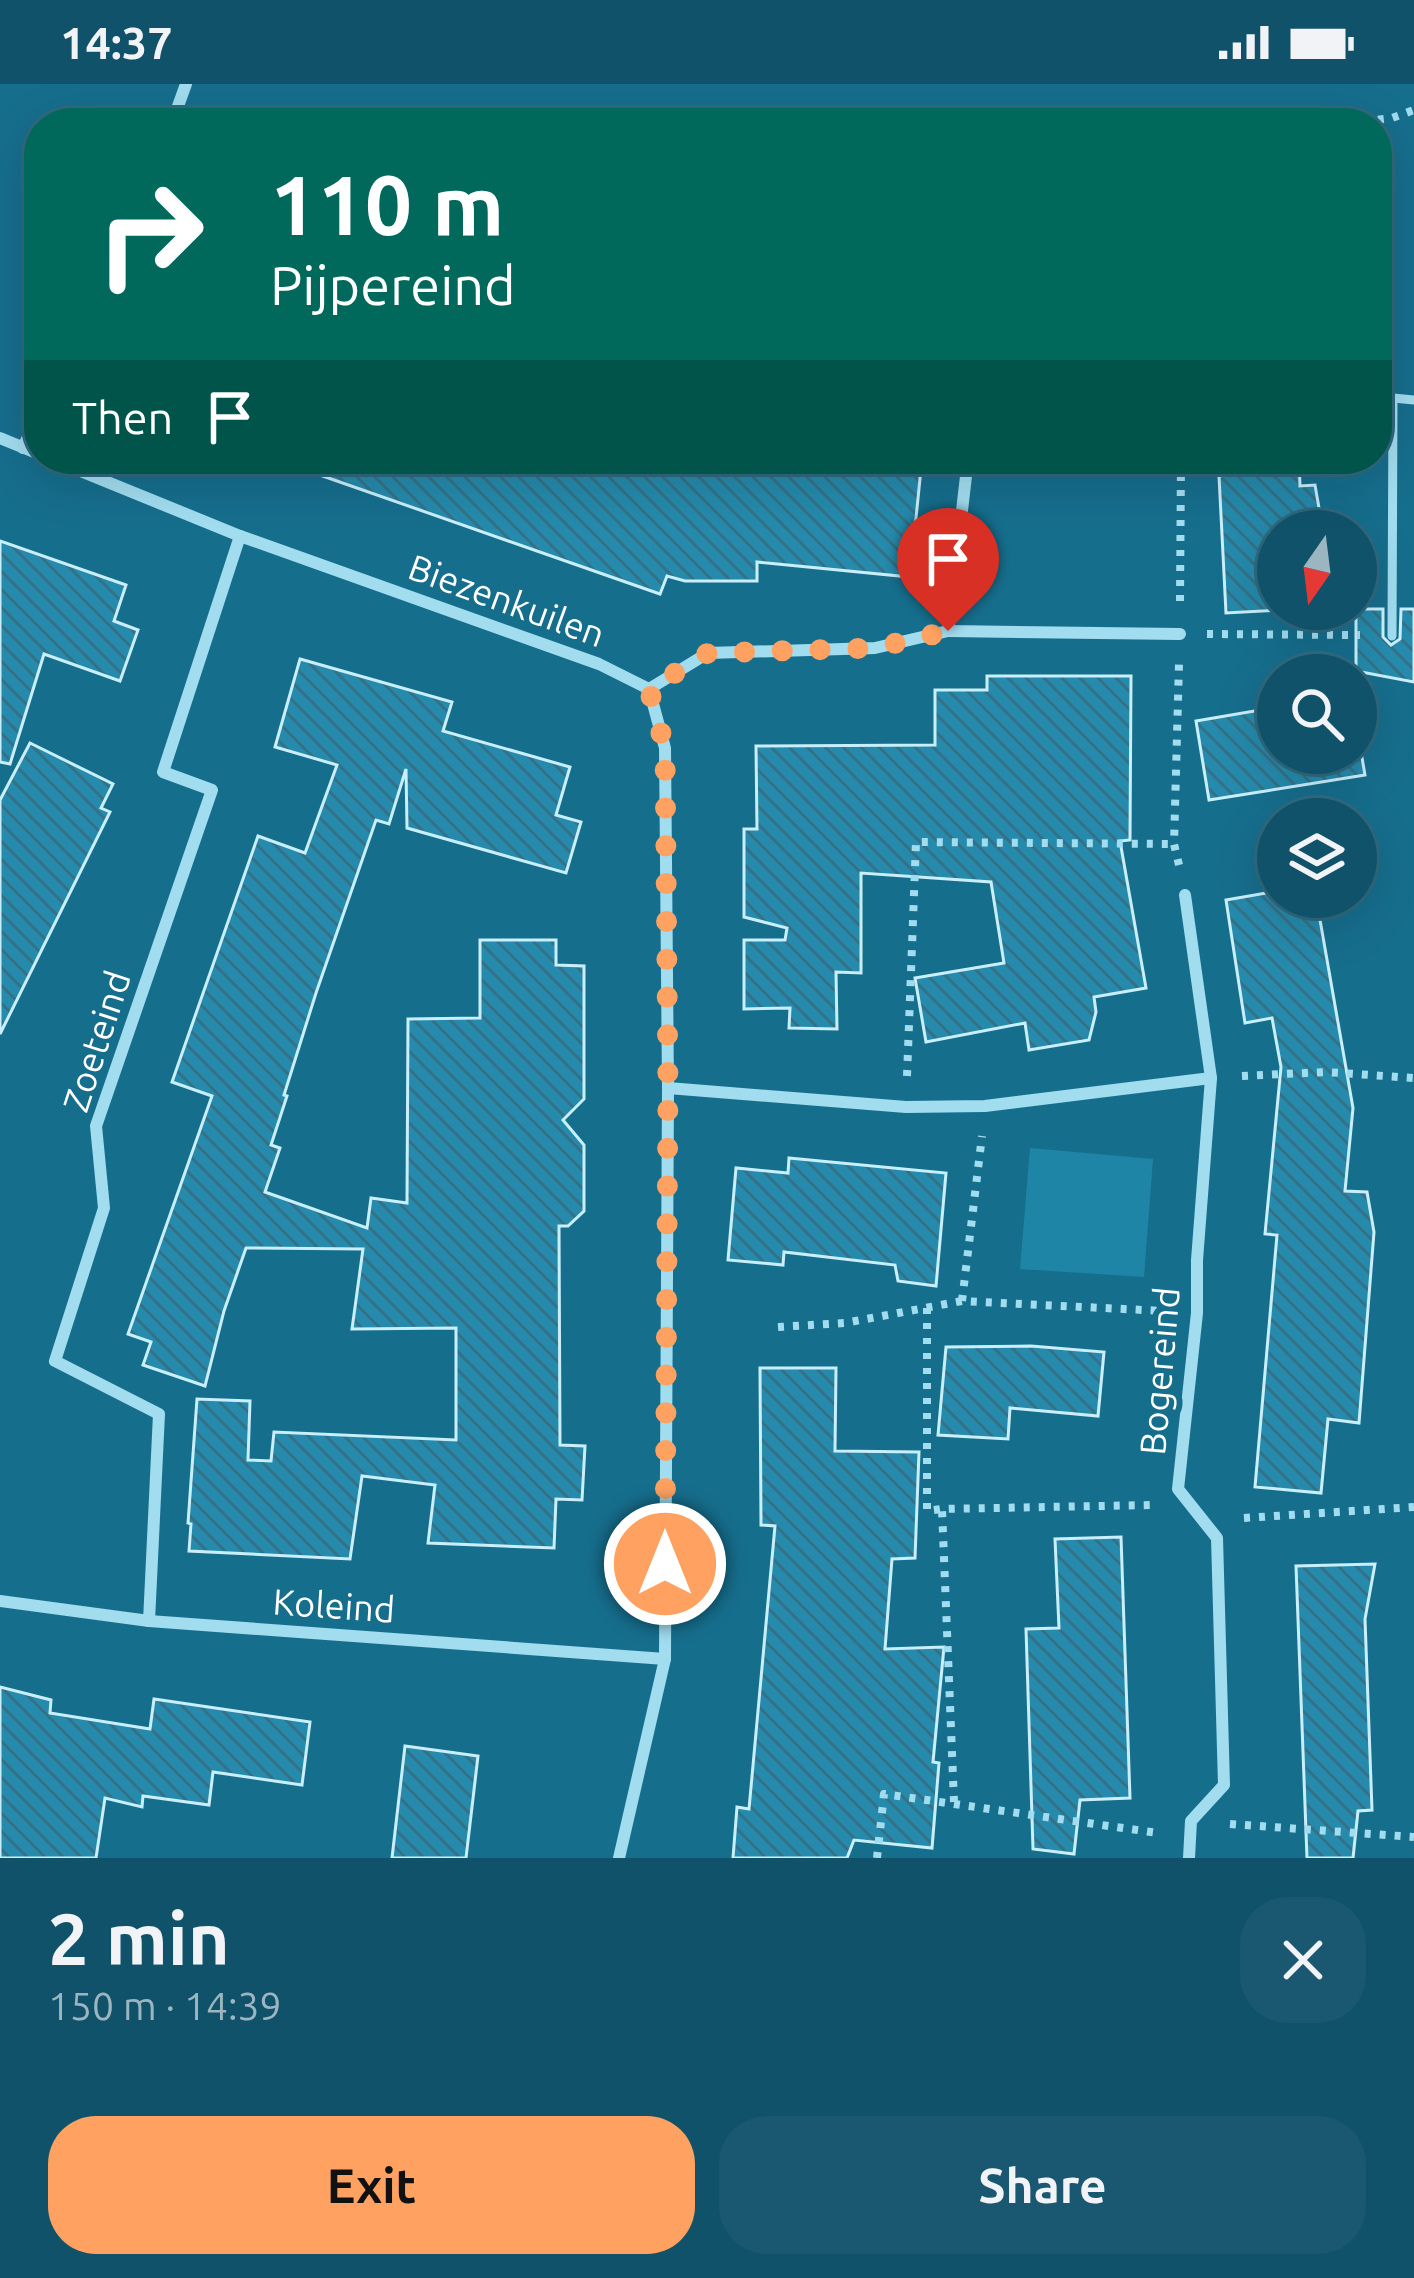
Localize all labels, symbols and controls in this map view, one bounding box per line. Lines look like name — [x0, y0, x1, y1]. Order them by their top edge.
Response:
text: 14:37 — [60, 17, 173, 68]
icon: right — [72, 156, 228, 312]
text: 110 m — [270, 157, 504, 251]
text: Pijpereind — [270, 255, 516, 315]
icon: arrive — [197, 384, 263, 450]
text: Then — [72, 392, 173, 443]
pin — [897, 508, 999, 631]
north arrow — [1257, 510, 1377, 630]
map controls — [1257, 510, 1377, 918]
icon: arrive — [915, 526, 981, 592]
street label: Biezenkuilen — [403, 546, 611, 654]
button: search — [1257, 654, 1377, 774]
button: layers — [1257, 798, 1377, 918]
street label: Zoeteind — [54, 966, 138, 1116]
street label: Bogereind — [1131, 1285, 1187, 1457]
position arrow — [602, 1501, 728, 1627]
street label: Koleind — [272, 1580, 396, 1630]
button: close — [1240, 1897, 1366, 2023]
text: 2 min — [48, 1898, 230, 1979]
text: 150 m · 14:39 — [48, 1984, 282, 2027]
button: Exit — [48, 2116, 695, 2254]
button: Share — [719, 2116, 1366, 2254]

